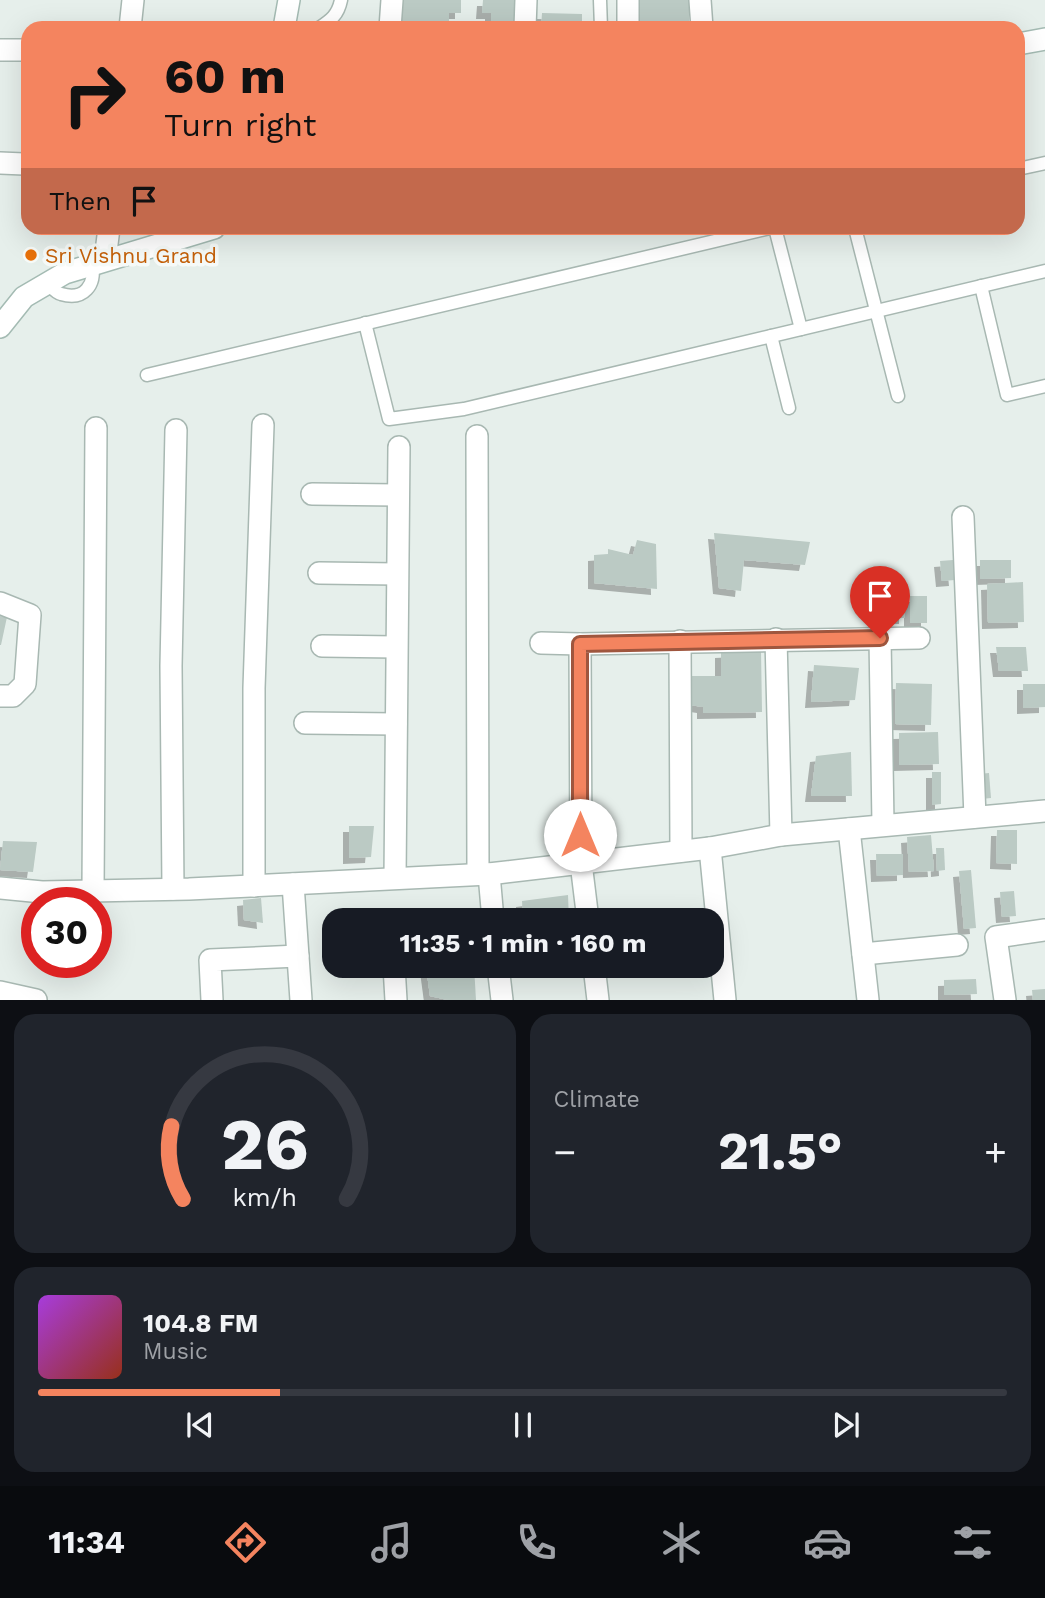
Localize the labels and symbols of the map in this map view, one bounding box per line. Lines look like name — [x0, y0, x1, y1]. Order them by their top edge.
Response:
place label: Sri Vishnu Grand — [45, 243, 217, 268]
marker: Sri Vishnu Grand — [23, 247, 39, 263]
pin — [850, 566, 910, 638]
position arrow — [543, 798, 617, 872]
speed limit sign: 30 — [21, 887, 112, 978]

